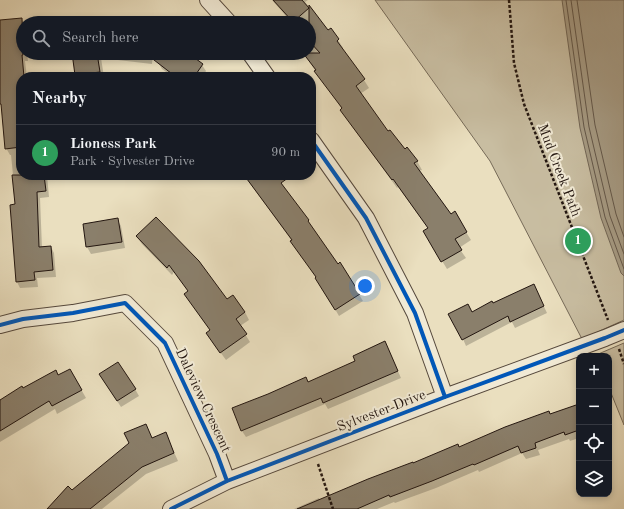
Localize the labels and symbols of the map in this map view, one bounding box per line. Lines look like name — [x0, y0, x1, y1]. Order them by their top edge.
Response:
street label: Mud Creek Path — [535, 122, 583, 219]
pin: 1 — [565, 226, 591, 256]
your location — [355, 276, 375, 296]
street label: Daleview Crescent — [173, 346, 233, 455]
street label: Sylvester Drive — [335, 388, 428, 434]

